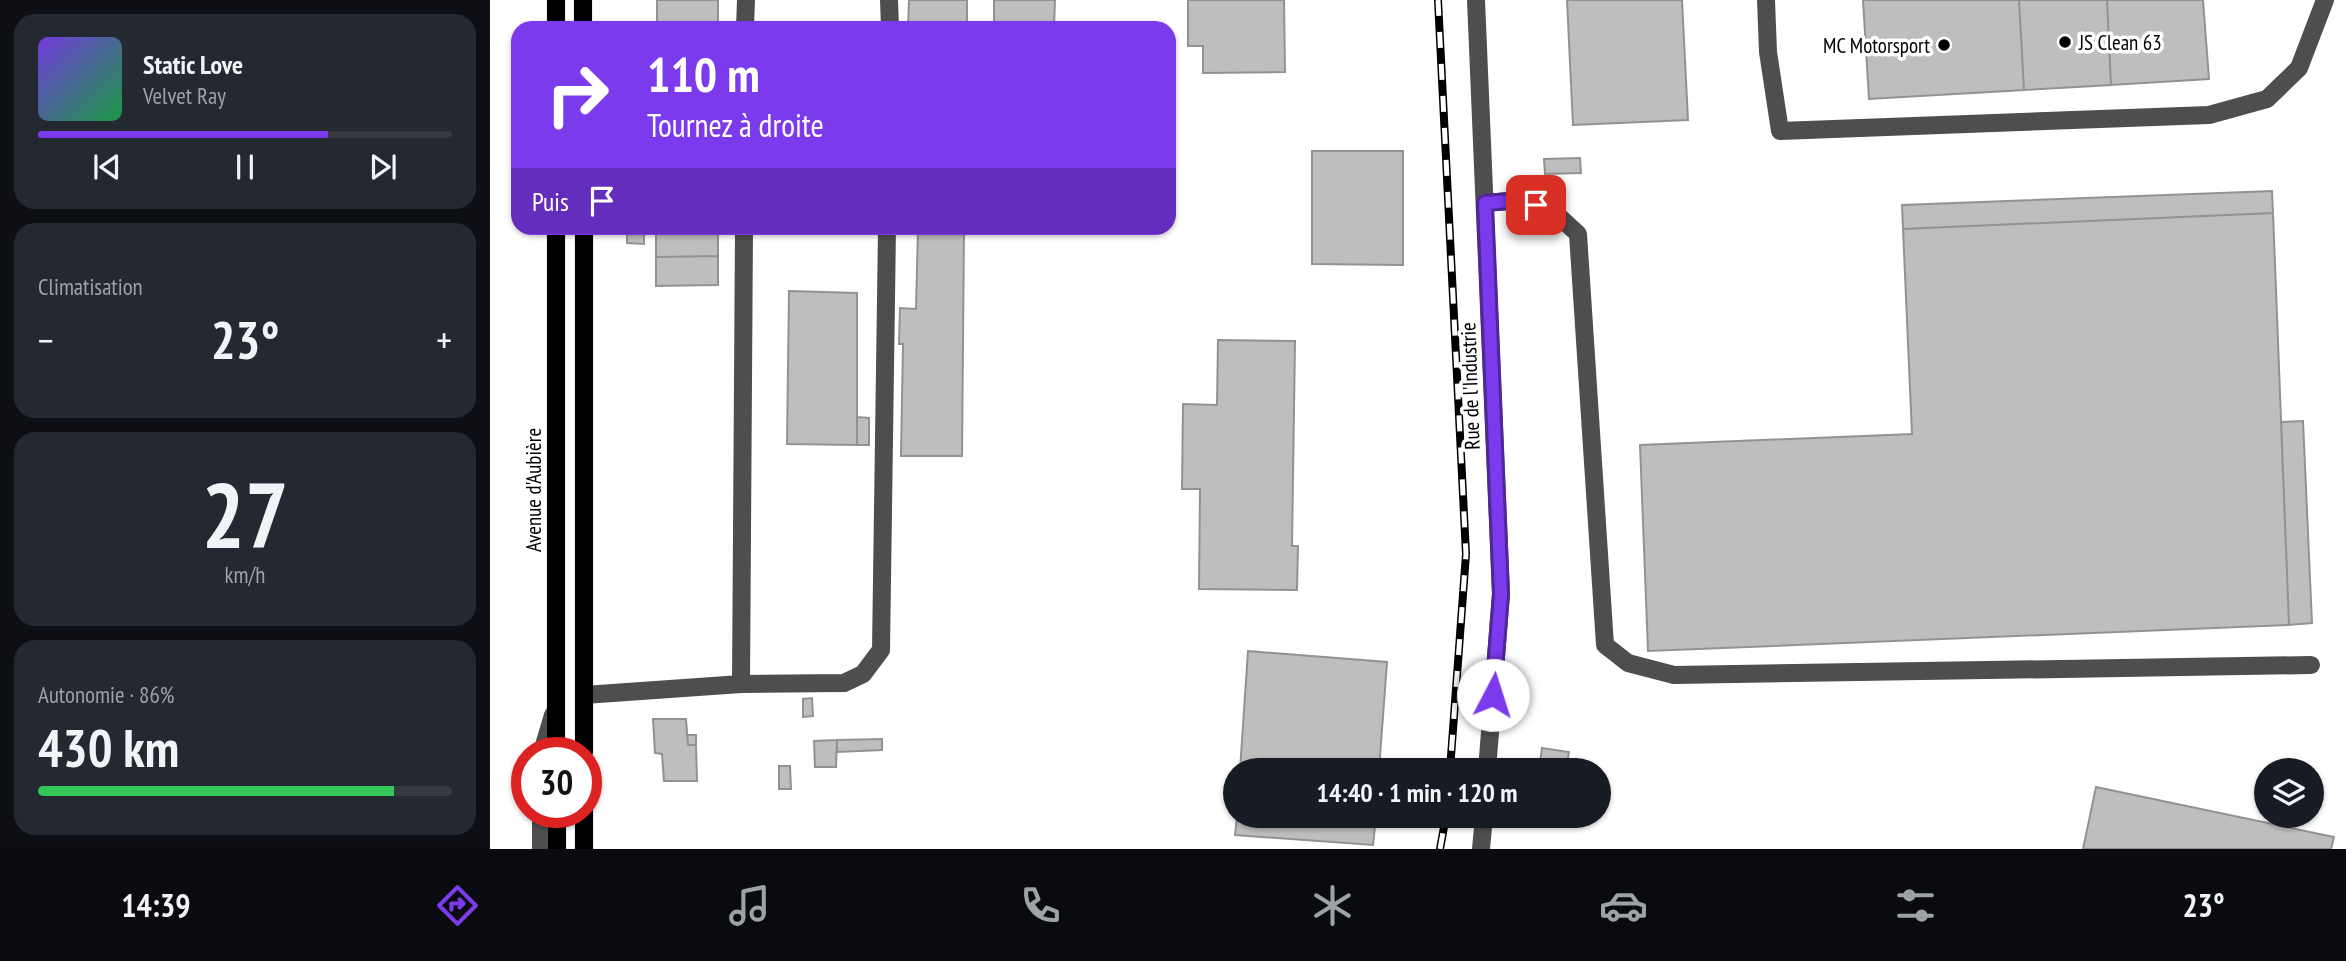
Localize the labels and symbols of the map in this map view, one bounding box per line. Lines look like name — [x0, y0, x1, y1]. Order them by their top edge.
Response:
place label: JS Clean 63 — [2078, 29, 2162, 56]
place label: MC Motorsport — [1823, 32, 1930, 59]
marker: JS Clean 63 — [2057, 34, 2073, 50]
marker: MC Motorsport — [1936, 37, 1952, 53]
pin — [1506, 175, 1566, 235]
street label: Rue de l'Industrie — [1454, 322, 1486, 450]
street label: Avenue d'Aubière — [520, 428, 547, 552]
position arrow — [1456, 658, 1530, 732]
speed limit sign: 30 — [511, 737, 602, 828]

